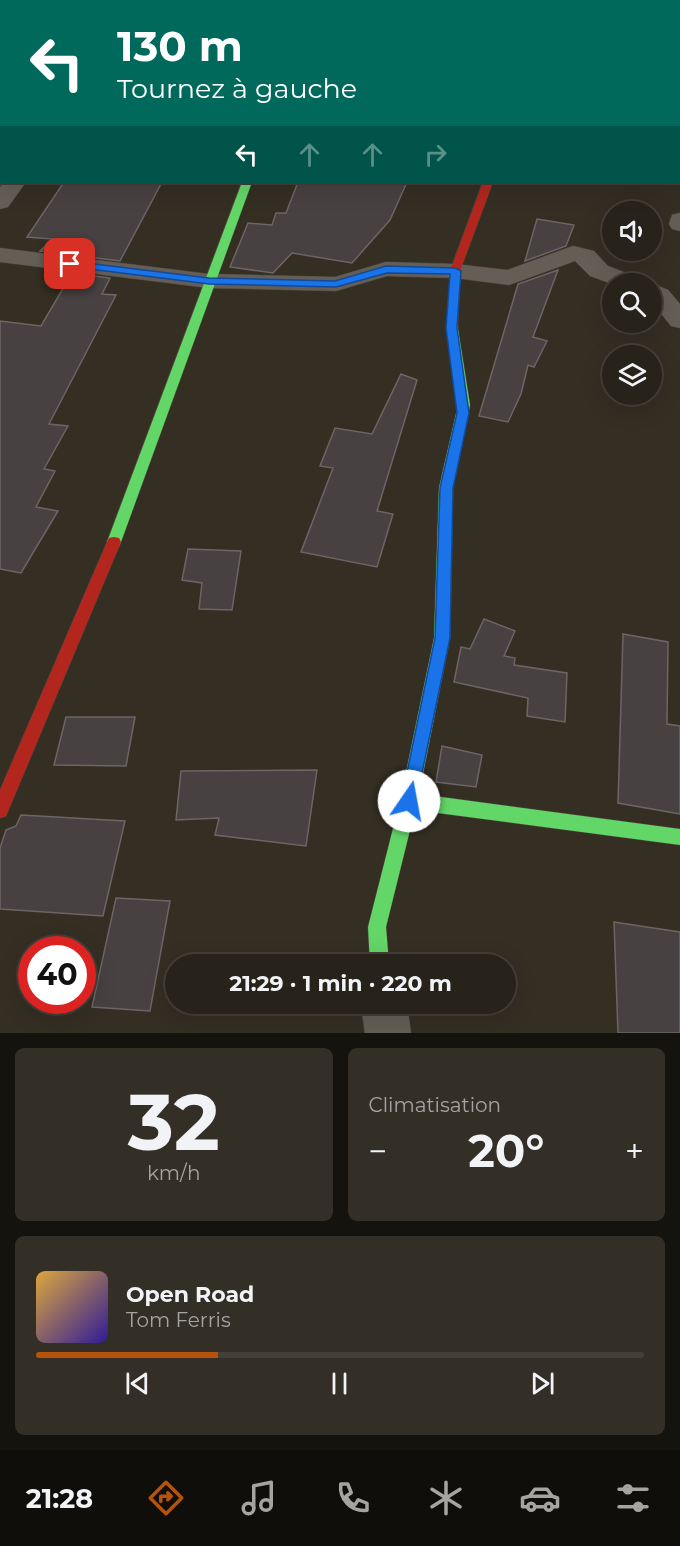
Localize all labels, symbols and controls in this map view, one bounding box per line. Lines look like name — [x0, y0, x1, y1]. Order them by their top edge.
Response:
text: 130 m — [117, 20, 243, 72]
icon: left — [18, 24, 96, 102]
text: Tournez à gauche — [117, 72, 357, 105]
icon: left — [230, 138, 263, 171]
icon: ahead — [293, 138, 326, 171]
icon: ahead — [356, 138, 389, 171]
icon: right — [419, 138, 452, 171]
map controls — [602, 201, 662, 405]
button: sound — [602, 201, 662, 261]
pin — [44, 238, 95, 289]
icon: arrive — [53, 247, 86, 280]
button: search — [602, 273, 662, 333]
button: layers — [602, 345, 662, 405]
position arrow — [377, 769, 441, 833]
speed limit sign: 40 — [18, 936, 96, 1014]
text: 21:29 · 1 min · 220 m — [229, 970, 452, 997]
text: 32 — [128, 1074, 220, 1170]
text: Climatisation — [369, 1093, 501, 1117]
text: 20° — [468, 1123, 544, 1178]
text: − — [369, 1131, 387, 1171]
text: + — [625, 1131, 644, 1171]
text: km/h — [147, 1161, 200, 1185]
text: Open Road — [126, 1281, 254, 1308]
text: Tom Ferris — [126, 1308, 231, 1332]
icon: previous — [121, 1367, 154, 1400]
icon: pause — [323, 1367, 356, 1400]
icon: next — [526, 1367, 559, 1400]
icon: directions — [145, 1477, 187, 1519]
icon: music — [238, 1477, 280, 1519]
icon: phone — [332, 1477, 374, 1519]
icon: climate — [425, 1477, 467, 1519]
icon: car — [519, 1477, 561, 1519]
icon: filters — [612, 1477, 654, 1519]
text: 21:28 — [26, 1482, 93, 1515]

